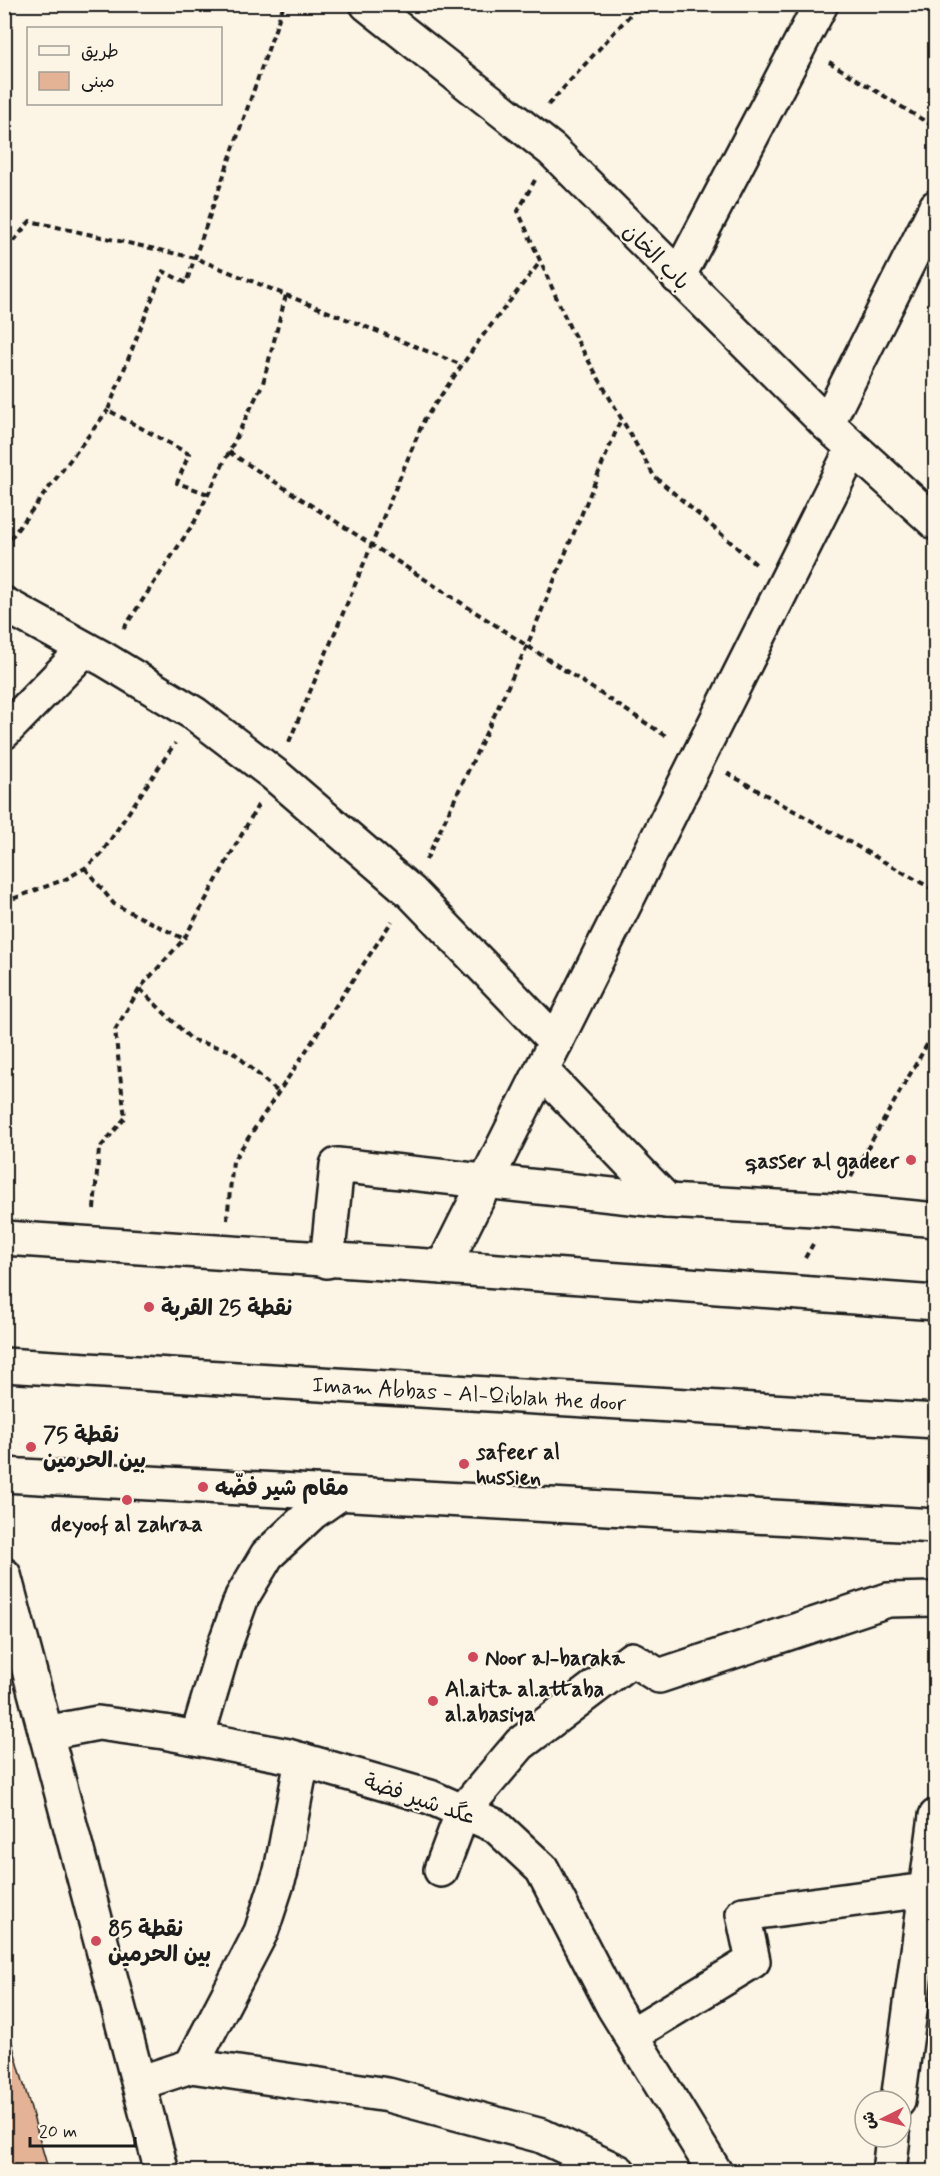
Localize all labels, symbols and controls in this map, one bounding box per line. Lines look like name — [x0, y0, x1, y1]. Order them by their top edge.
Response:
legend — [27, 27, 222, 105]
text: طريق — [81, 40, 119, 64]
text: مبنى — [81, 70, 115, 94]
street label: باب الخان — [616, 218, 695, 297]
place label: qasser al gadeer — [744, 1148, 900, 1179]
marker: qasser al gadeer — [904, 1153, 918, 1167]
place label: نقطة 25 القربة — [161, 1295, 292, 1323]
marker: نقطة 25 القربة — [142, 1300, 156, 1314]
street label: Imam Abbas - Al-Qiblah the door — [311, 1372, 628, 1418]
place label: نقطة 75 بين الحرمين — [43, 1422, 146, 1475]
place label: safeer al hussien — [475, 1439, 560, 1492]
marker: نقطة 75 بين الحرمين — [24, 1440, 38, 1454]
marker: safeer al hussien — [457, 1457, 471, 1471]
place label: مقام شير فضّه — [215, 1473, 349, 1504]
marker: مقام شير فضّه — [196, 1480, 210, 1494]
marker: deyoof al zahraa — [120, 1493, 134, 1507]
place label: deyoof al zahraa — [51, 1511, 203, 1539]
place label: Noor al-baraka — [485, 1645, 626, 1673]
marker: Noor al-baraka — [466, 1650, 480, 1664]
place label: Al.aita al.attaba al.abasiya — [445, 1676, 605, 1729]
marker: Al.aita al.attaba al.abasiya — [426, 1694, 440, 1708]
street label: عگد شير فضة — [360, 1768, 479, 1832]
place label: نقطة 85 بين الحرمين — [108, 1916, 211, 1969]
marker: نقطة 85 بين الحرمين — [89, 1934, 103, 1948]
north arrow — [853, 2089, 913, 2149]
scale bar — [30, 2110, 135, 2148]
text: ش — [858, 2111, 881, 2130]
text: 20 m — [39, 2120, 77, 2144]

